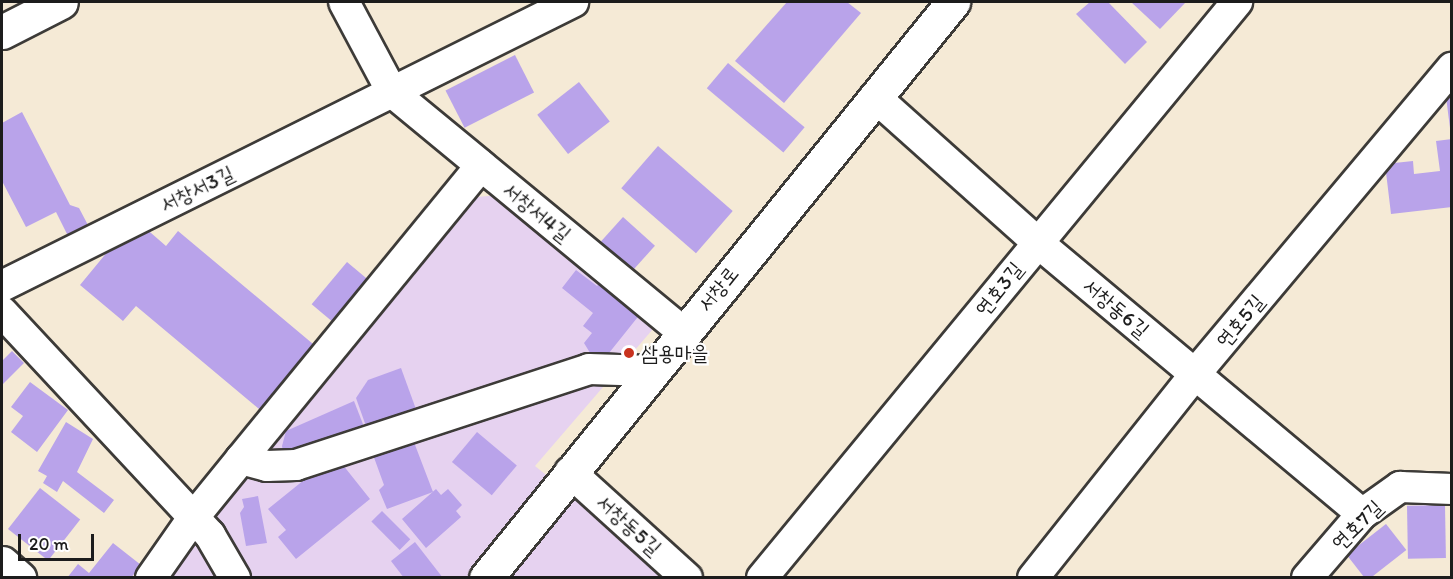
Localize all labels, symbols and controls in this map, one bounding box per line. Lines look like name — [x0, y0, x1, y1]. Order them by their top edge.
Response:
street label: 서창서3길 — [156, 160, 238, 218]
street label: 서창서4길 — [498, 177, 576, 247]
street label: 연호3길 — [970, 257, 1028, 321]
street label: 서창로 — [692, 261, 744, 317]
street label: 서창동6길 — [1078, 273, 1154, 343]
street label: 연호5길 — [1211, 289, 1269, 353]
place label: 삼용마을 — [641, 340, 709, 366]
marker: 삼용마을 — [622, 346, 636, 360]
street label: 서창동5길 — [591, 489, 667, 561]
street label: 연호7길 — [1326, 495, 1388, 555]
scale bar — [21, 522, 98, 560]
text: 20 m — [29, 533, 69, 555]

